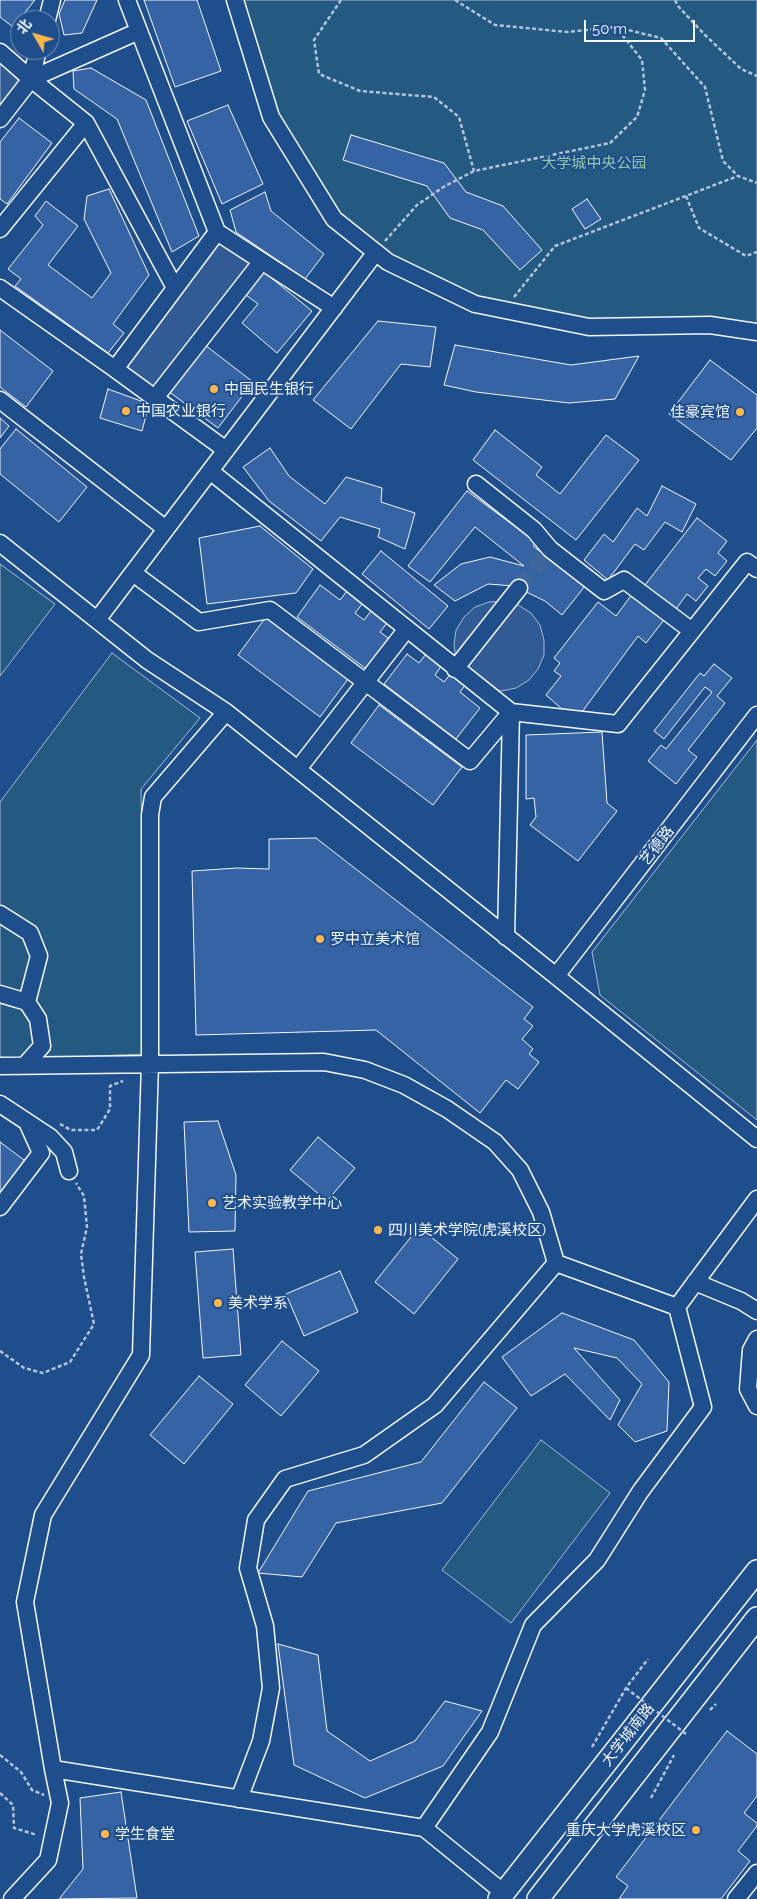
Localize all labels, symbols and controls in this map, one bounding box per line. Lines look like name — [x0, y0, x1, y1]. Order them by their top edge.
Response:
north arrow — [10, 10, 60, 60]
scale bar — [587, 10, 698, 42]
text: 北 — [13, 16, 35, 37]
text: 50 m — [592, 20, 627, 38]
park label: 大学城中央公园 — [542, 154, 646, 172]
place label: 中国民生银行 — [224, 380, 314, 398]
marker: 中国民生银行 — [208, 383, 220, 395]
place label: 中国农业银行 — [136, 402, 226, 420]
place label: 佳豪宾馆 — [670, 403, 730, 421]
marker: 中国农业银行 — [120, 405, 132, 417]
marker: 佳豪宾馆 — [734, 406, 746, 418]
street label: 艺德路 — [636, 823, 678, 869]
place label: 罗中立美术馆 — [330, 930, 420, 948]
marker: 罗中立美术馆 — [314, 933, 326, 945]
place label: 艺术实验教学中心 — [222, 1194, 342, 1212]
marker: 艺术实验教学中心 — [206, 1197, 218, 1209]
place label: 四川美术学院(虎溪校区) — [388, 1221, 546, 1239]
marker: 四川美术学院(虎溪校区) — [372, 1224, 384, 1236]
place label: 美术学系 — [228, 1294, 288, 1312]
marker: 美术学系 — [212, 1297, 224, 1309]
street label: 大学城南路 — [598, 1700, 658, 1770]
place label: 重庆大学虎溪校区 — [566, 1821, 686, 1839]
marker: 重庆大学虎溪校区 — [690, 1824, 702, 1836]
place label: 学生食堂 — [115, 1825, 175, 1843]
marker: 学生食堂 — [99, 1828, 111, 1840]

